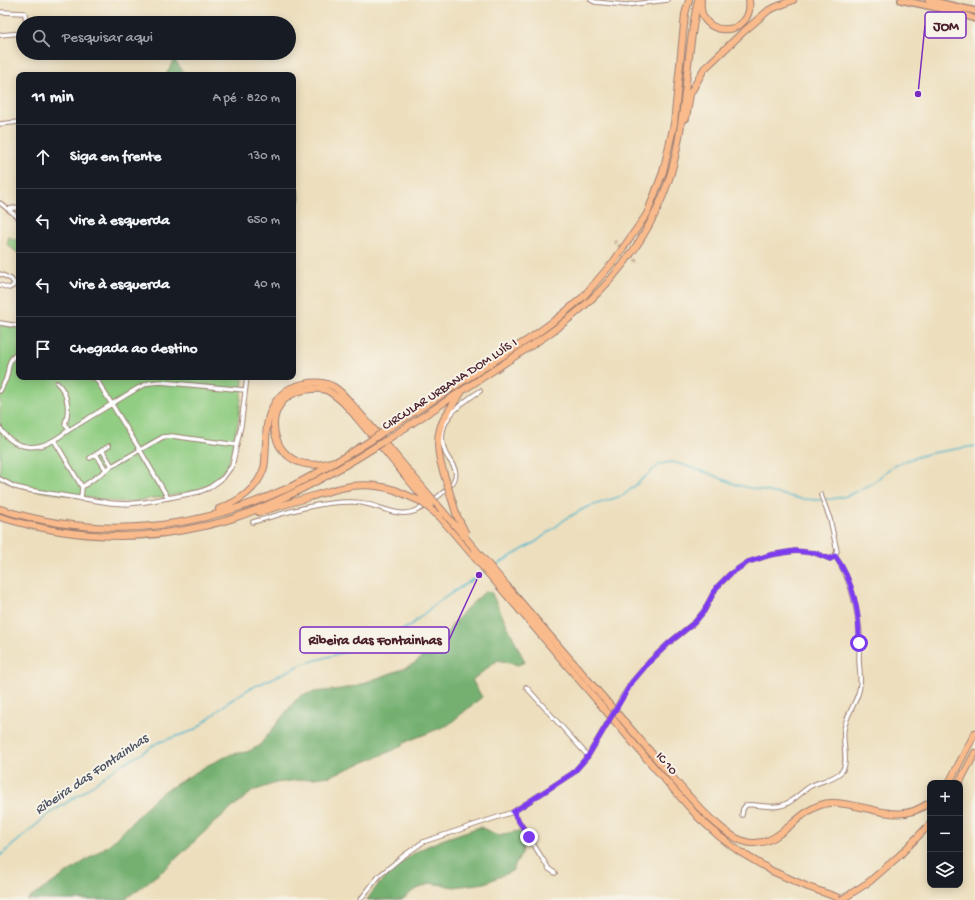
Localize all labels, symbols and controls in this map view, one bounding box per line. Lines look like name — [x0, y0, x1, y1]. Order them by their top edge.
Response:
callout: JOM — [925, 12, 966, 38]
search box — [16, 16, 296, 60]
text: JOM — [932, 19, 960, 36]
icon: search — [30, 27, 52, 49]
text: Pesquisar aqui — [62, 29, 153, 47]
text: 11 min — [32, 88, 74, 108]
text: A pé · 820 m — [213, 91, 280, 106]
icon: ahead — [32, 146, 54, 168]
text: Siga em frente — [70, 148, 161, 166]
text: 130 m — [248, 149, 280, 164]
icon: left — [32, 210, 54, 232]
text: Vire à esquerda — [70, 212, 170, 230]
text: 650 m — [247, 213, 280, 228]
icon: left — [32, 274, 54, 296]
text: Vire à esquerda — [70, 276, 170, 294]
text: 40 m — [254, 277, 280, 292]
street label: CIRCULAR URBANA DOM LUÍS I — [379, 335, 520, 434]
icon: arrive — [32, 338, 54, 360]
text: Chegada ao destino — [70, 340, 197, 358]
callout: Ribeira das Fontainhas — [300, 627, 449, 653]
text: Ribeira das Fontainhas — [307, 633, 442, 650]
route start — [850, 634, 868, 652]
water label: Ribeira das Fontainhas — [32, 730, 154, 819]
street label: IC 10 — [652, 749, 681, 779]
map controls — [927, 780, 963, 888]
button: + — [927, 780, 963, 816]
button: − — [927, 816, 963, 852]
route end — [520, 828, 538, 846]
button: layers — [927, 852, 963, 888]

